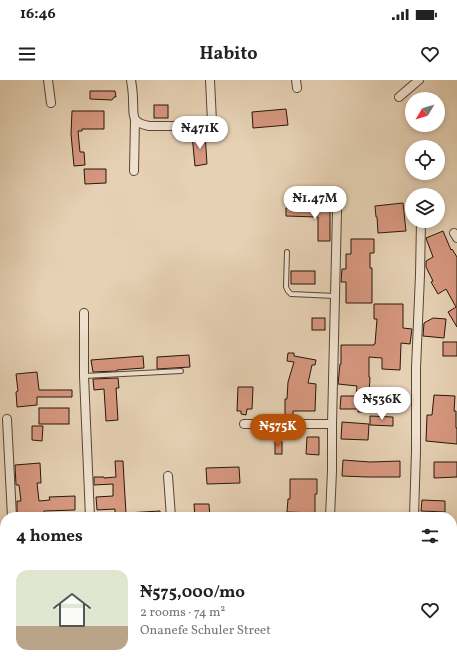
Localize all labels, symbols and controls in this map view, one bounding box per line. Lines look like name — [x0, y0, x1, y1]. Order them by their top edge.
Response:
text: 16:46 — [20, 4, 56, 25]
text: Habito — [200, 42, 257, 67]
icon: menu — [16, 43, 38, 65]
icon: heart — [419, 43, 441, 65]
north arrow — [405, 92, 445, 132]
map controls — [405, 92, 445, 228]
pin: ₦471K — [172, 116, 228, 150]
text: ₦471K — [181, 120, 219, 138]
button: locate — [405, 140, 445, 180]
pin: ₦1.47M — [282, 186, 348, 220]
button: layers — [405, 188, 445, 228]
text: ₦1.47M — [293, 190, 337, 208]
pin: ₦536K — [354, 387, 410, 421]
text: ₦536K — [363, 391, 401, 409]
pin: ₦575K — [250, 414, 306, 448]
text: ₦575K — [259, 418, 297, 436]
text: 4 homes — [16, 525, 83, 548]
icon: filters — [419, 525, 441, 547]
text: ₦575,000/mo — [140, 581, 245, 604]
icon: home — [48, 586, 96, 634]
icon: heart — [419, 599, 441, 621]
text: 2 rooms · 74 m² — [140, 604, 225, 622]
text: Onanefe Schuler Street — [140, 622, 271, 640]

